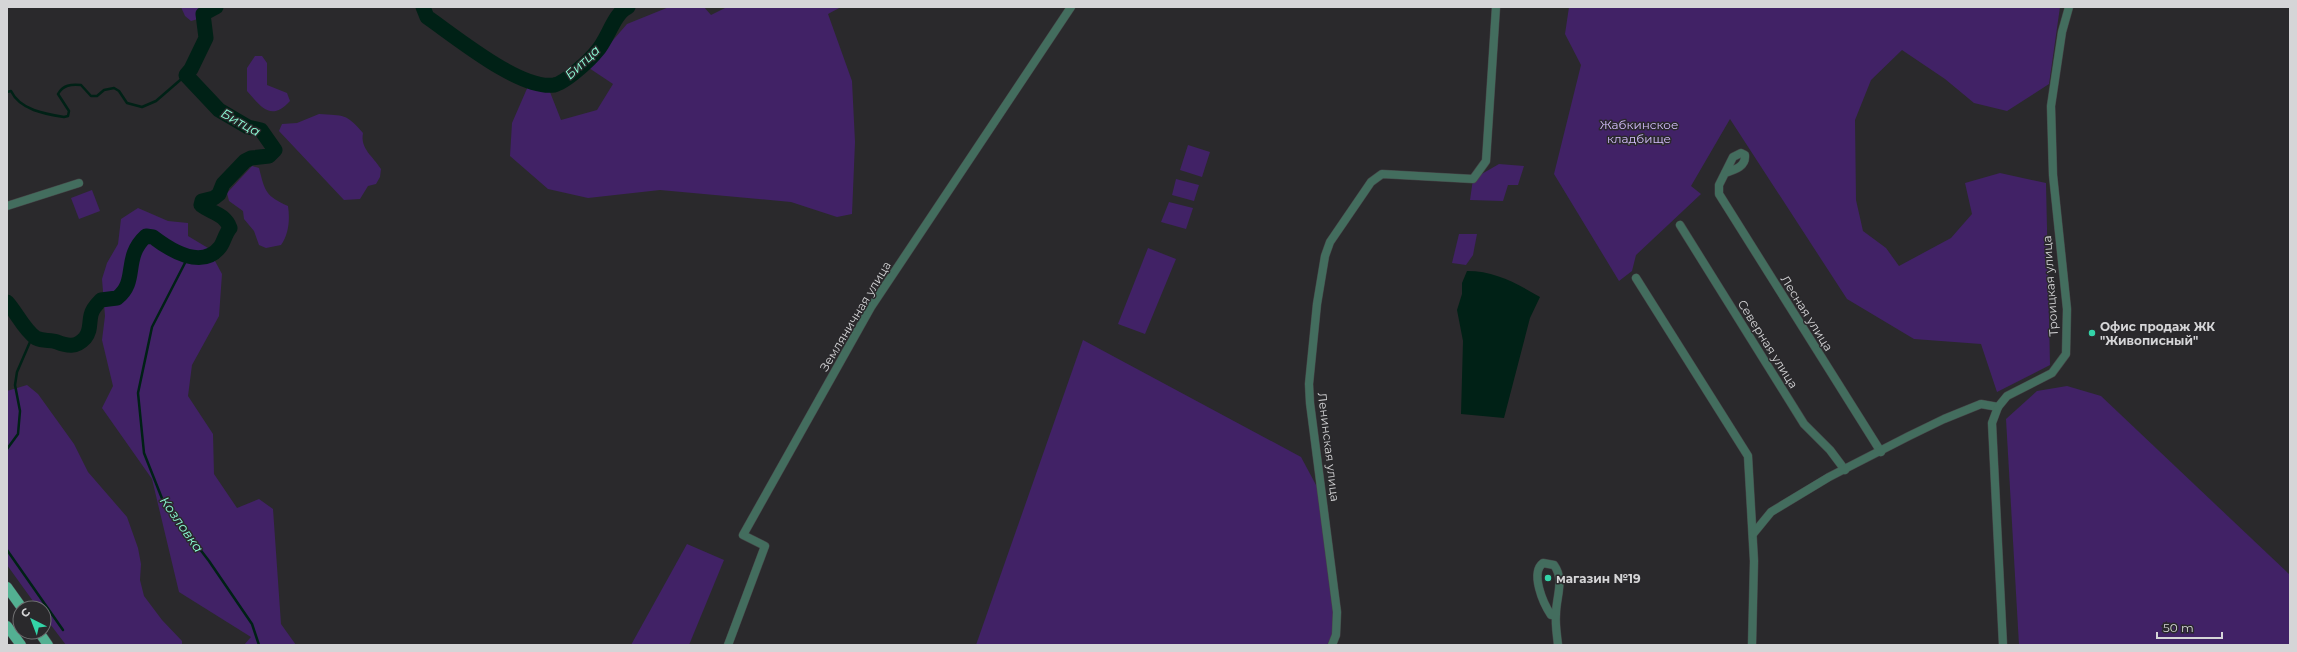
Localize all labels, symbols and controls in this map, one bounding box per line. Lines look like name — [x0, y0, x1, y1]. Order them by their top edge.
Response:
water label: Битца — [561, 42, 603, 82]
water label: Битца — [219, 105, 263, 139]
park label: Жабкинское кладбище — [1600, 117, 1678, 146]
street label: Троицкая улица — [2039, 235, 2061, 337]
street label: Земляничная улица — [816, 258, 894, 374]
street label: Лесная улица — [1778, 272, 1836, 354]
street label: Северная улица — [1735, 297, 1801, 391]
place label: Офис продаж ЖК "Живописный" — [2100, 319, 2215, 348]
marker: Офис продаж ЖК "Живописный" — [2087, 328, 2097, 338]
street label: Ленинская улица — [1315, 392, 1343, 502]
water label: Козловка — [157, 493, 207, 555]
place label: магазин №19 — [1556, 571, 1641, 586]
marker: магазин №19 — [1543, 573, 1553, 583]
north arrow — [12, 600, 52, 640]
text: С — [18, 605, 33, 620]
scale bar — [2157, 614, 2222, 640]
text: 50 m — [2163, 620, 2194, 635]

